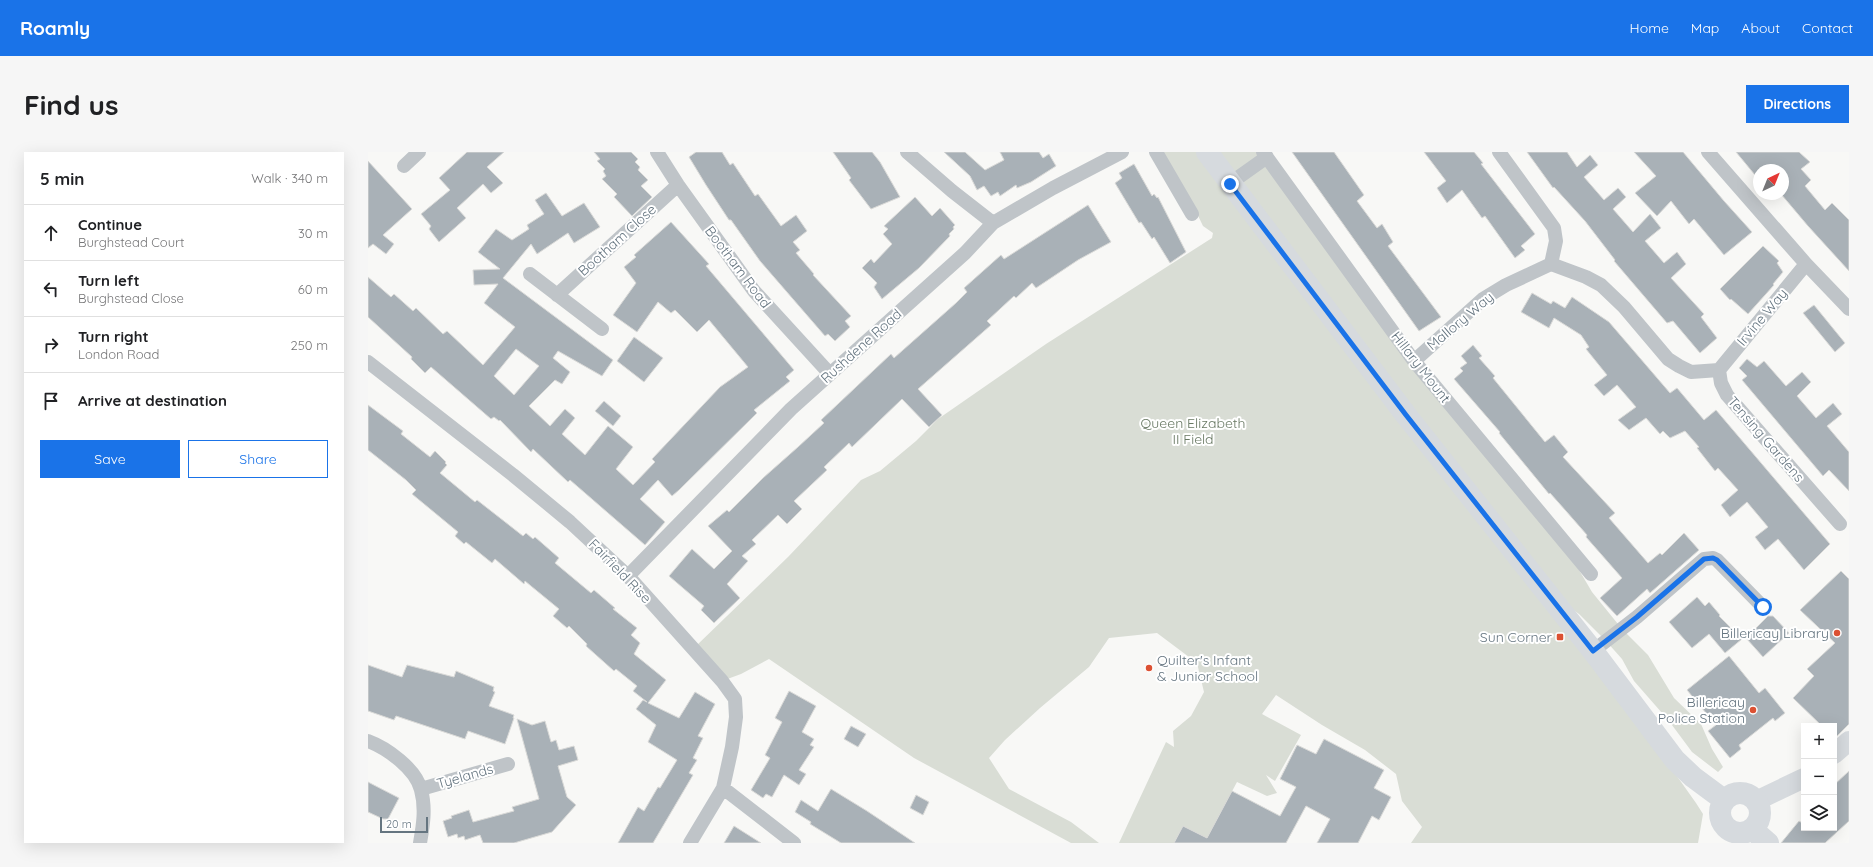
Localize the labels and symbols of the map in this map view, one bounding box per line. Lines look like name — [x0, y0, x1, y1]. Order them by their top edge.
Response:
north arrow — [1753, 164, 1789, 200]
route end — [1221, 175, 1239, 193]
street label: Bootham Close — [574, 200, 660, 280]
street label: Bootham Road — [701, 222, 775, 312]
street label: Irvine Way — [1733, 285, 1791, 349]
street label: Mallory Way — [1423, 288, 1497, 354]
street label: Rushdene Road — [817, 305, 905, 387]
street label: Hillary Mount — [1387, 328, 1455, 407]
street label: Tensing Gardens — [1724, 393, 1808, 485]
park label: Queen Elizabeth II Field — [1141, 414, 1246, 448]
street label: Fairfield Rise — [585, 535, 655, 607]
route start — [1754, 598, 1772, 616]
place label: Billericay Library — [1721, 624, 1829, 642]
place label: Sun Corner — [1480, 628, 1553, 646]
marker: Billericay Library — [1832, 628, 1842, 638]
marker: Sun Corner — [1555, 632, 1565, 642]
place label: Quilter's Infant & Junior School — [1157, 651, 1258, 685]
marker: Quilter's Infant & Junior School — [1144, 663, 1154, 673]
place label: Billericay Police Station — [1658, 693, 1745, 727]
marker: Billericay Police Station — [1748, 705, 1758, 715]
street label: Tyelands — [435, 759, 495, 793]
scale bar — [380, 815, 428, 834]

